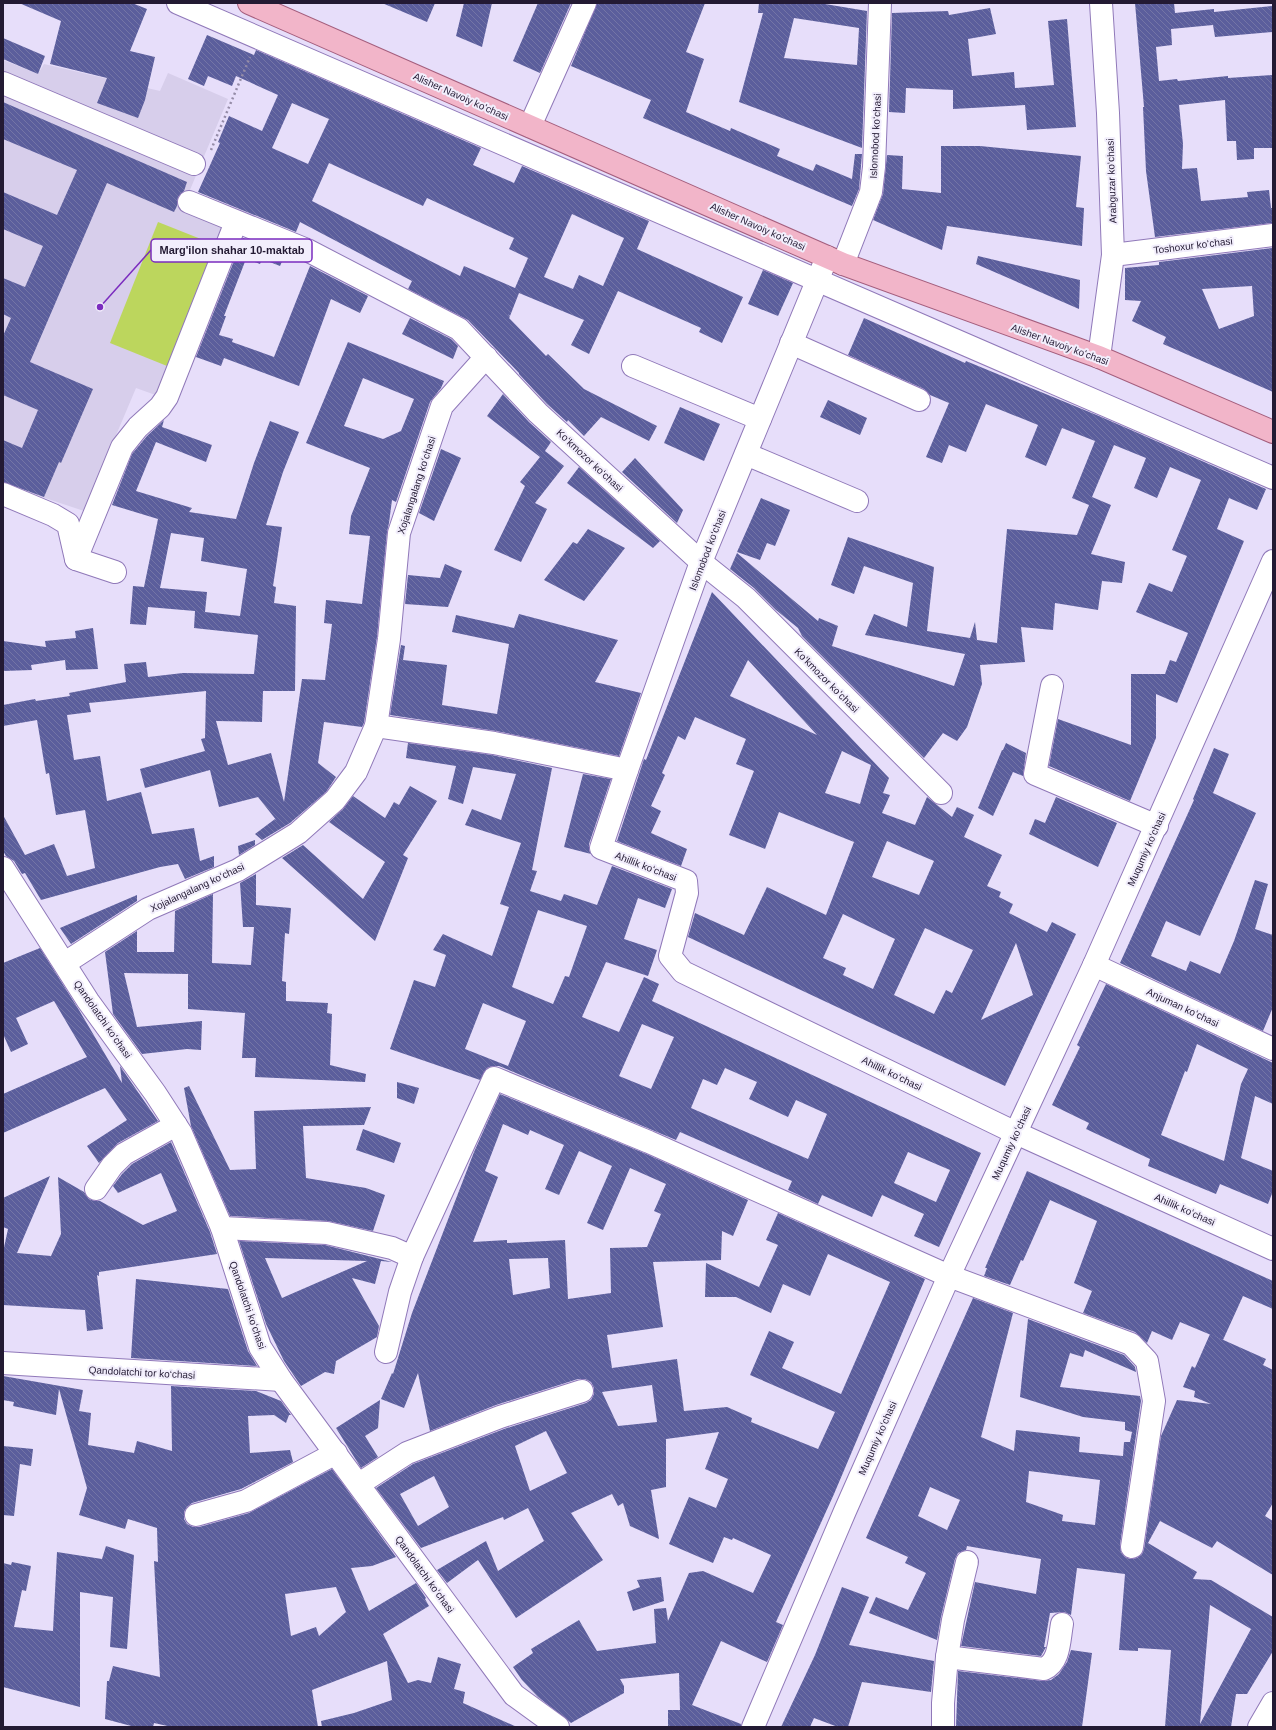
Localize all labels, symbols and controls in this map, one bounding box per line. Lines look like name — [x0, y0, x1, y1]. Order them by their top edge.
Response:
street label: Alisher Navoiy koʻchasi — [412, 71, 510, 122]
street label: Islomobod koʻchasi — [868, 93, 883, 179]
street label: Arabguzar koʻchasi — [1105, 138, 1118, 224]
street label: Alisher Navoiy koʻchasi — [709, 201, 807, 252]
street label: Toshoxur koʻchasi — [1153, 235, 1233, 256]
callout: Marg'ilon shahar 10-maktab — [151, 239, 312, 262]
text: Marg'ilon shahar 10-maktab — [159, 244, 305, 256]
street label: Alisher Navoiy koʻchasi — [1010, 322, 1110, 367]
street label: Koʻkmozor koʻchasi — [554, 427, 625, 494]
street label: Xojalangalang koʻchasi — [395, 435, 438, 535]
street label: Islomobod ko‘chasi — [687, 509, 728, 592]
street label: Koʻkmozor koʻchasi — [792, 646, 861, 715]
street label: Muqumiy koʻchasi — [1125, 811, 1168, 888]
street label: Ahillik koʻchasi — [613, 850, 678, 883]
street label: Xojalangalang koʻchasi — [149, 861, 246, 914]
street label: Qandolatchi koʻchasi — [72, 978, 134, 1060]
street label: Anjuman koʻchasi — [1145, 986, 1221, 1029]
street label: Ahillik koʻchasi — [860, 1054, 923, 1093]
street label: Muqumiy koʻchasi — [990, 1105, 1033, 1182]
street label: Ahillik koʻchasi — [1153, 1191, 1217, 1228]
street label: Qandolatchi koʻchasi — [227, 1260, 268, 1351]
street label: Qandolatchi tor ko‘chasi — [88, 1364, 196, 1381]
street label: Muqumiy koʻchasi — [856, 1400, 899, 1477]
street label: Qandolatchi koʻchasi — [393, 1534, 456, 1615]

